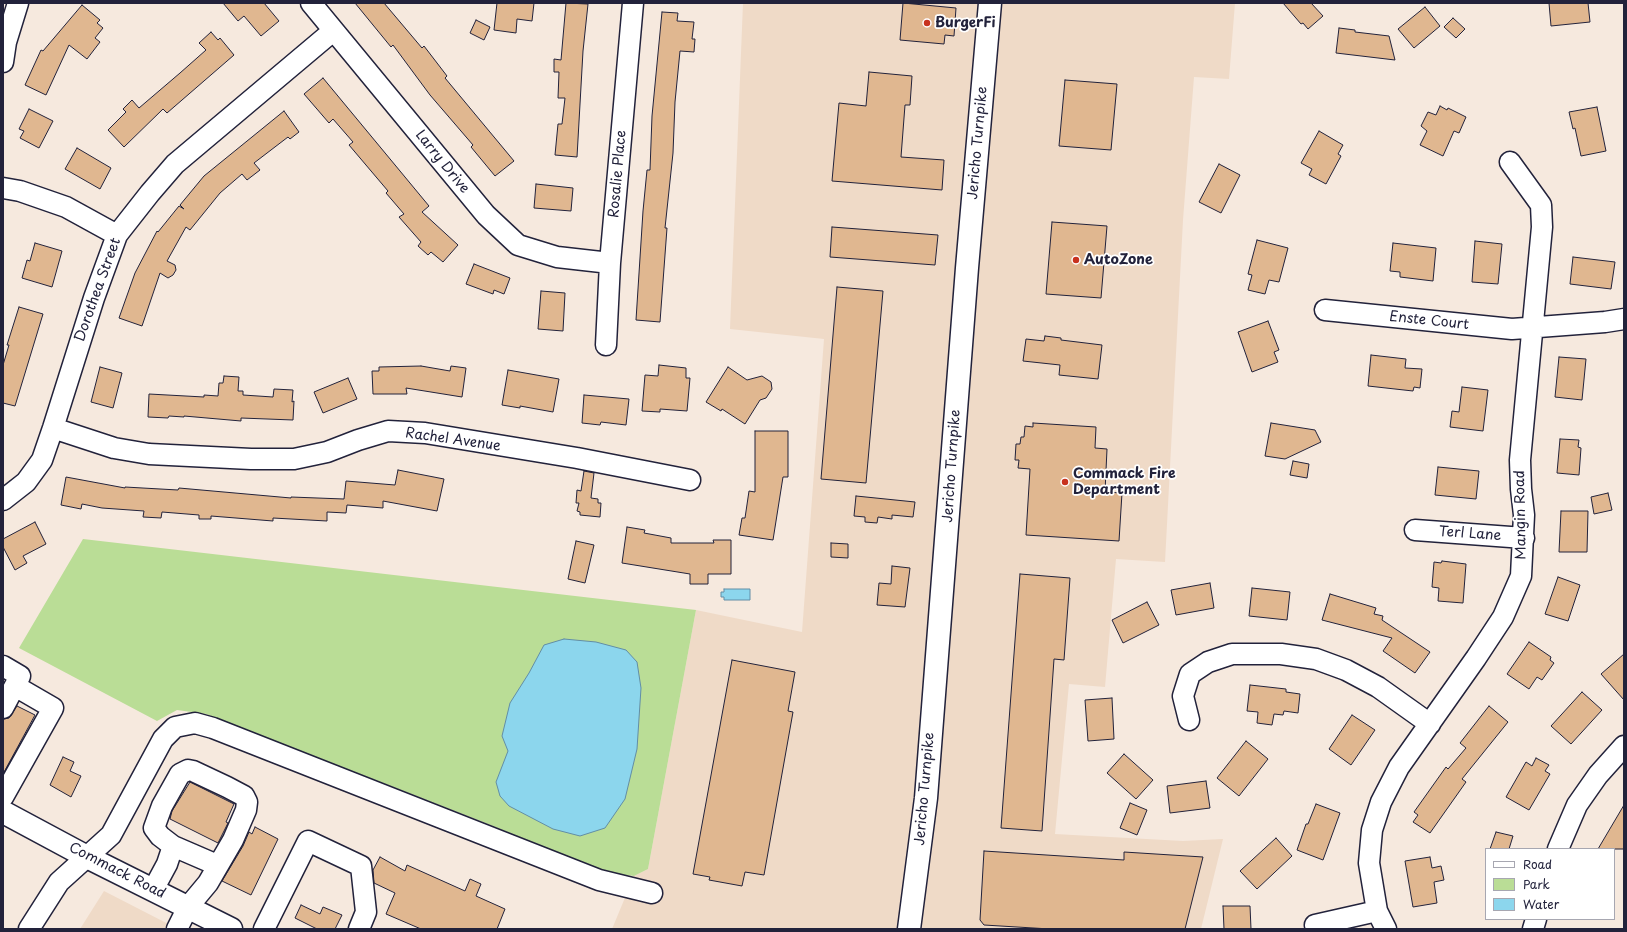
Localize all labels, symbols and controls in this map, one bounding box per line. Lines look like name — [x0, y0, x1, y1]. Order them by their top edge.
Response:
place label: BurgerFi — [935, 15, 996, 31]
marker: BurgerFi — [922, 18, 932, 28]
street label: Jericho Turnpike — [965, 86, 991, 200]
street label: Larry Drive — [411, 127, 473, 197]
street label: Rosalie Place — [606, 129, 630, 219]
street label: Dorothea Street — [71, 236, 125, 344]
place label: AutoZone — [1084, 252, 1153, 268]
marker: AutoZone — [1071, 255, 1081, 265]
street label: Enste Court — [1388, 308, 1470, 334]
street label: Jericho Turnpike — [940, 409, 964, 523]
street label: Rachel Avenue — [404, 425, 502, 455]
place label: Commack Fire Department — [1073, 466, 1176, 498]
street label: Mangin Road — [1512, 470, 1530, 560]
marker: Commack Fire Department — [1060, 477, 1070, 487]
street label: Terl Lane — [1438, 523, 1502, 545]
street label: Jericho Turnpike — [912, 732, 938, 846]
street label: Commack Road — [66, 839, 168, 903]
legend — [1485, 848, 1615, 920]
text: Road — [1523, 855, 1552, 873]
text: Park — [1523, 875, 1550, 893]
text: Water — [1523, 895, 1559, 913]

